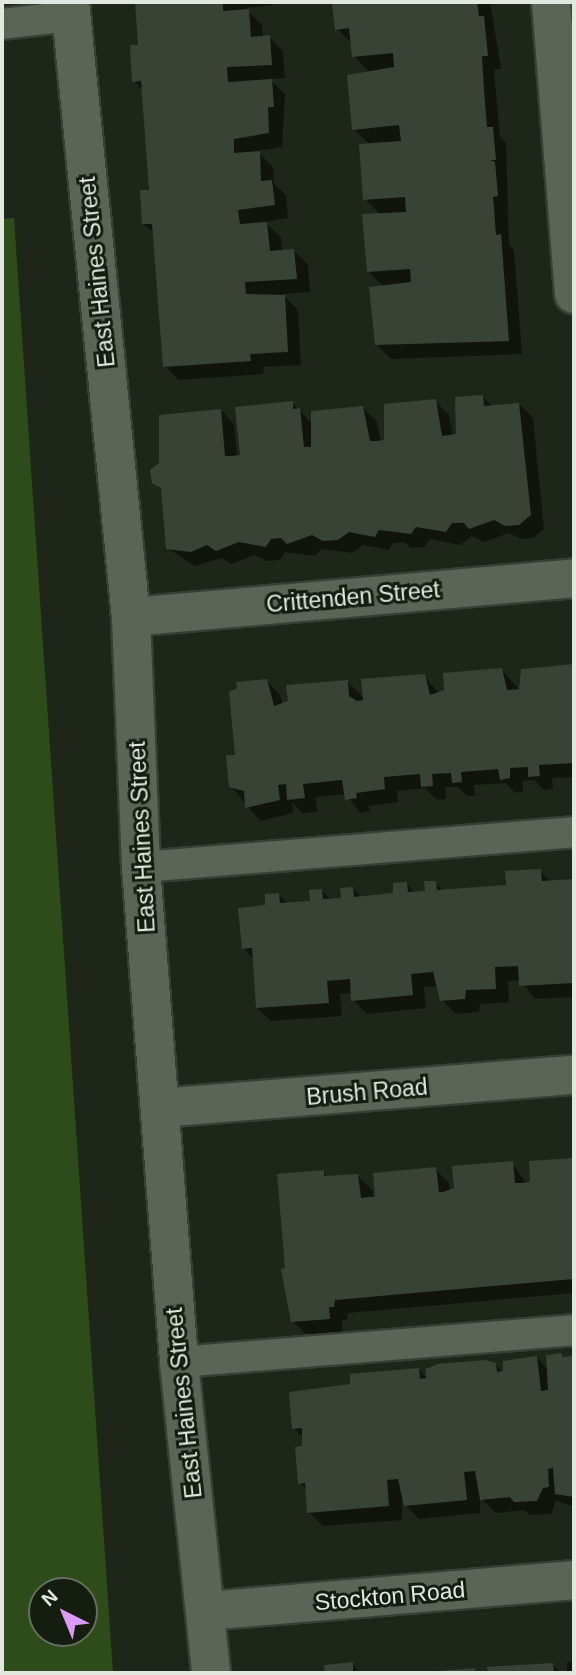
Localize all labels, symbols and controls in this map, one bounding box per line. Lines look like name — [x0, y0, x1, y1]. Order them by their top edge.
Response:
street label: East Haines Street — [73, 175, 121, 369]
street label: Crittenden Street — [265, 576, 441, 618]
street label: East Haines Street — [123, 741, 161, 933]
street label: Brush Road — [305, 1073, 429, 1111]
street label: East Haines Street — [160, 1306, 208, 1500]
street label: Stockton Road — [314, 1576, 466, 1616]
north arrow — [28, 1577, 98, 1647]
text: N — [38, 1585, 62, 1610]

